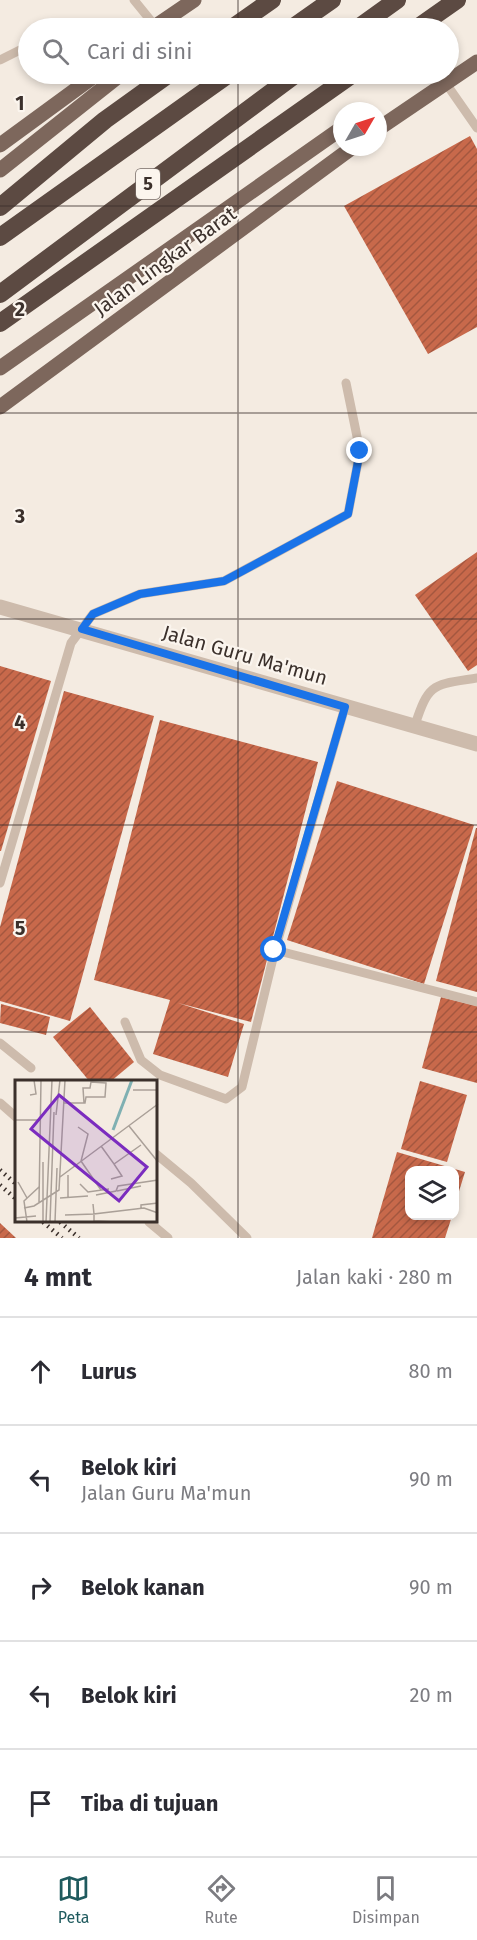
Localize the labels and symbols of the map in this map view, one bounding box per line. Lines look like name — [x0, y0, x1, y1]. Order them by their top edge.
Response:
text: 1 — [15, 91, 25, 115]
north arrow — [333, 102, 387, 156]
road number: 5 — [136, 169, 160, 199]
street label: Jalan Lingkar Barat — [89, 201, 242, 321]
text: 2 — [15, 297, 25, 321]
route end — [346, 437, 372, 463]
text: 3 — [14, 504, 25, 528]
street label: Jalan Guru Ma'mun — [160, 620, 330, 690]
text: 4 — [14, 710, 26, 734]
text: 5 — [15, 916, 26, 940]
route start — [260, 936, 286, 962]
inset map — [15, 1080, 158, 1223]

